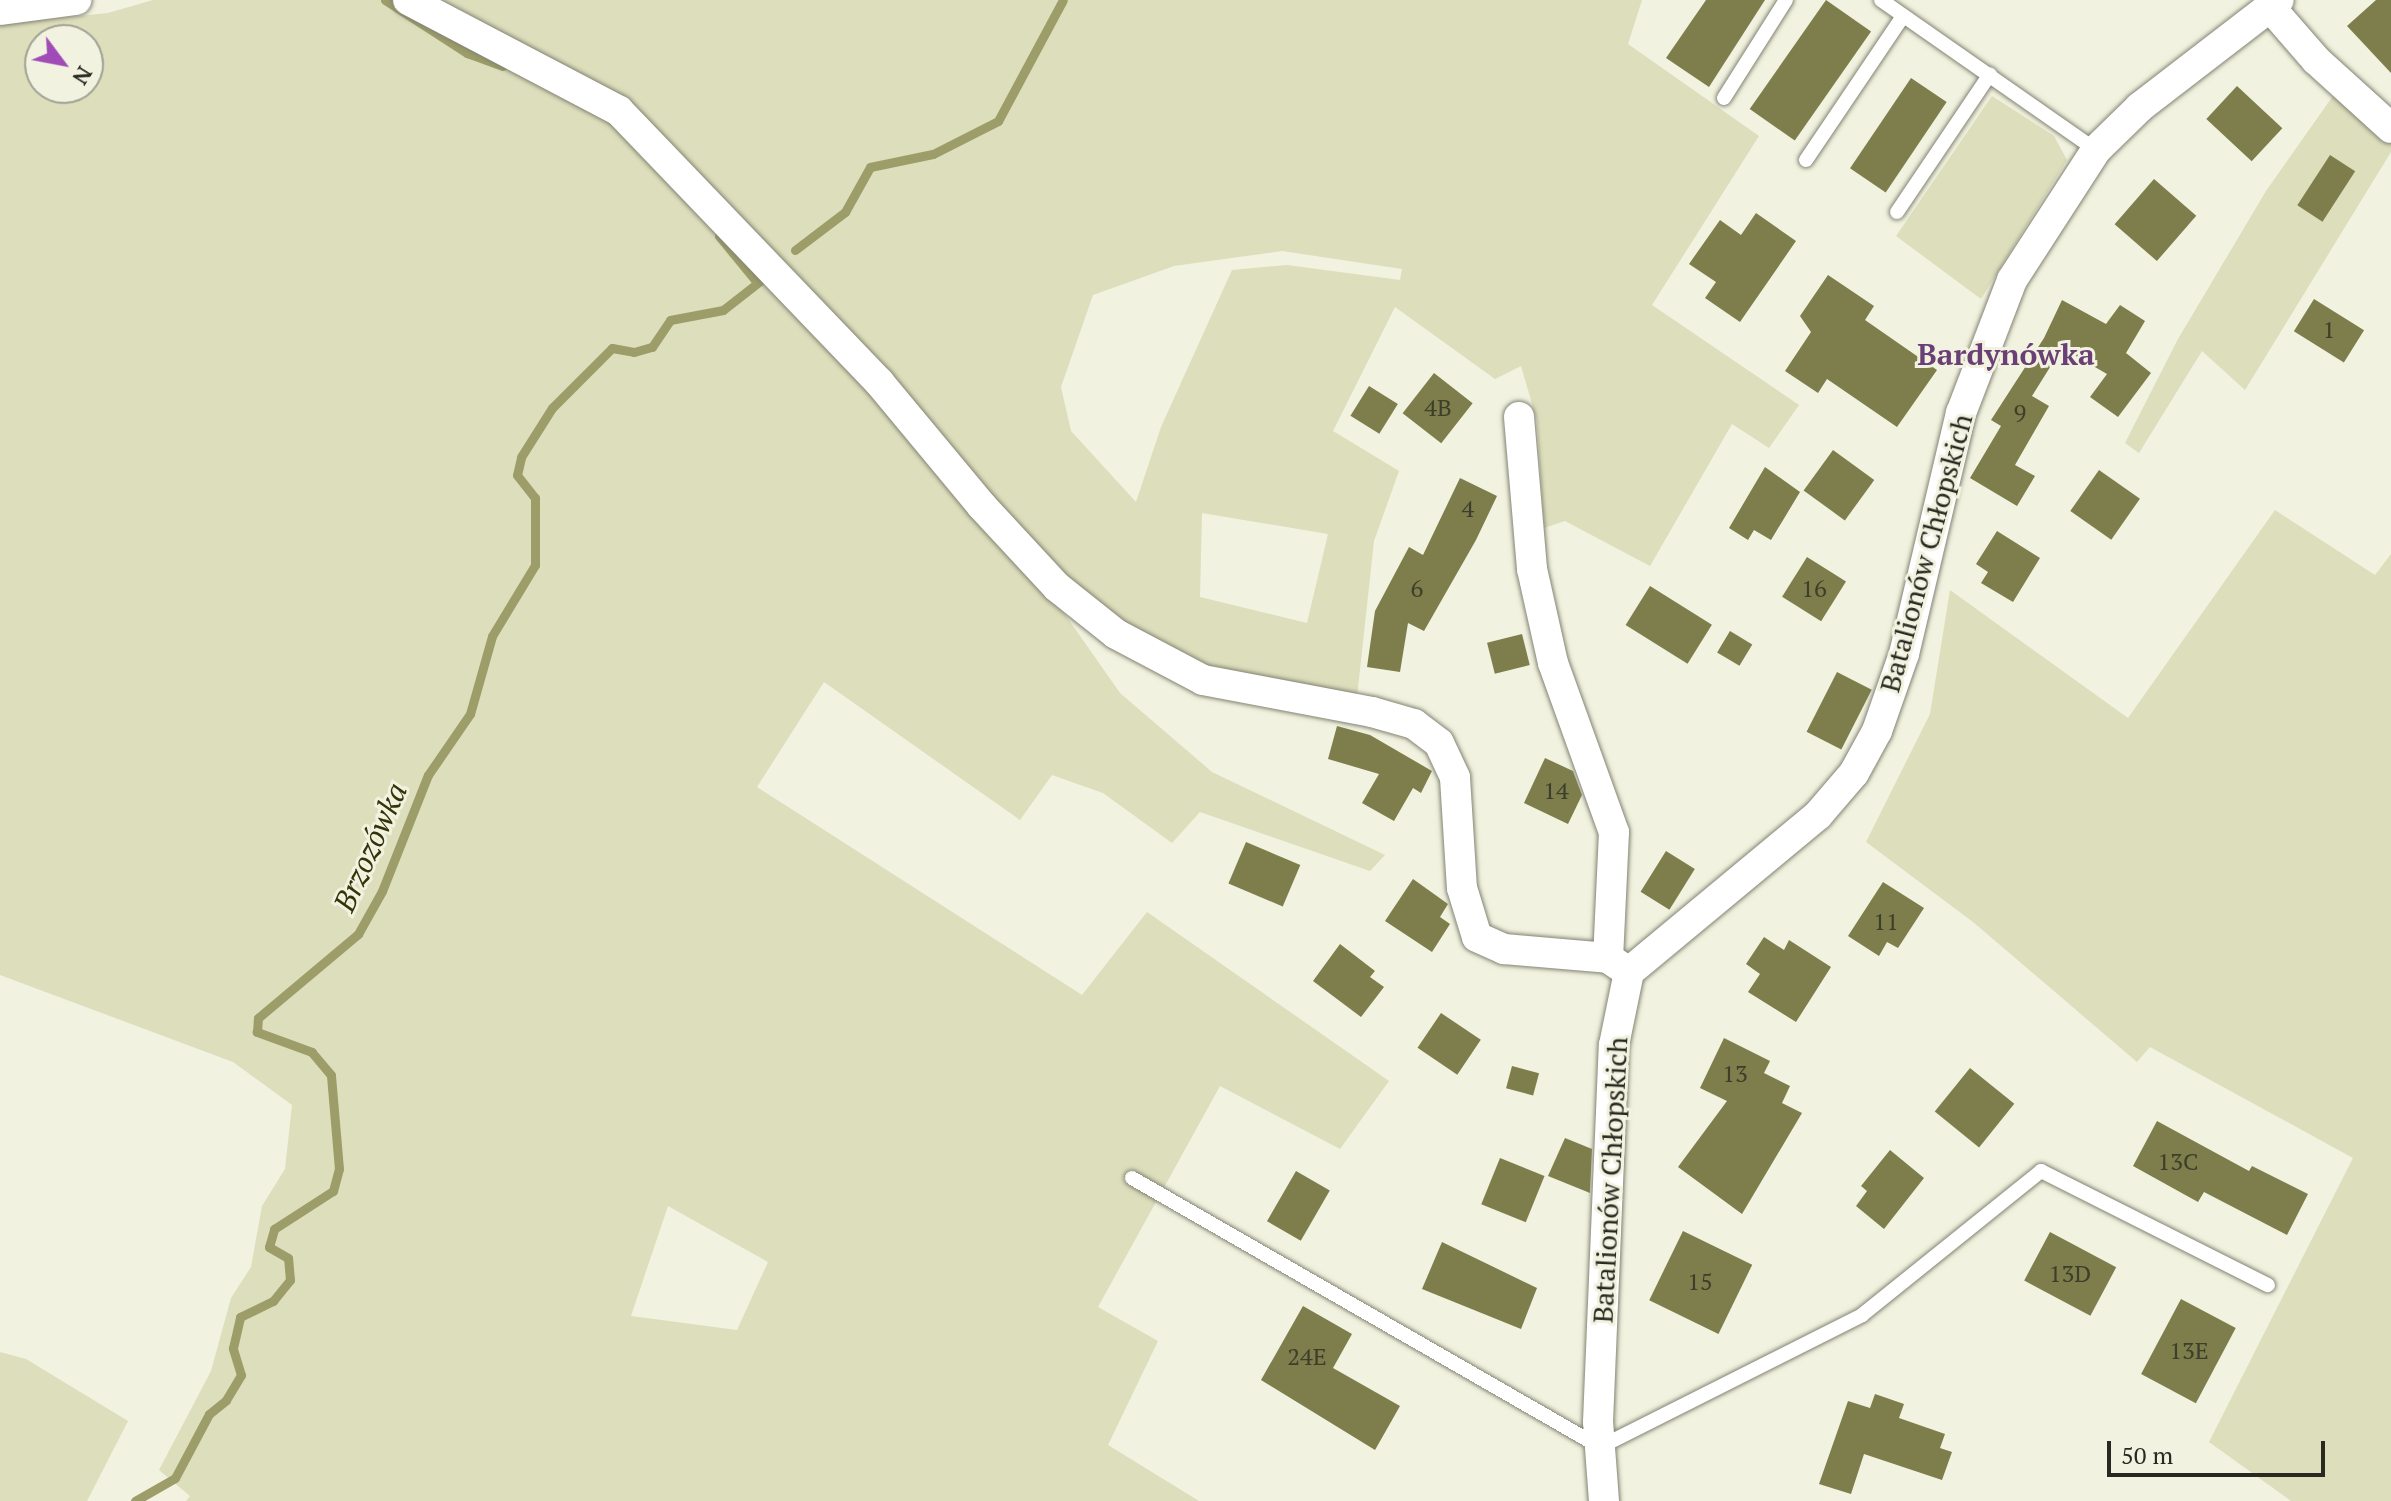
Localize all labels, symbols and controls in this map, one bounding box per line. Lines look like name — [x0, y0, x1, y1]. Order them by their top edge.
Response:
north arrow — [24, 24, 104, 104]
text: N — [66, 61, 100, 91]
house number: 1 — [2323, 316, 2335, 344]
district label: Bardynówka — [1917, 336, 2095, 372]
house number: 4B — [1424, 394, 1452, 422]
house number: 9 — [2014, 399, 2026, 427]
street label: Batalionów Chłopskich — [1873, 410, 1979, 696]
house number: 4 — [1462, 495, 1474, 523]
house number: 6 — [1411, 575, 1423, 603]
house number: 16 — [1801, 575, 1827, 603]
water label: Brzozówka — [326, 777, 414, 917]
house number: 14 — [1543, 777, 1569, 805]
house number: 11 — [1873, 908, 1899, 936]
street label: Batalionów Chłopskich — [1586, 1036, 1634, 1324]
house number: 13 — [1722, 1060, 1748, 1088]
house number: 13C — [2157, 1148, 2199, 1176]
house number: 13D — [2049, 1260, 2091, 1288]
house number: 15 — [1687, 1268, 1713, 1296]
house number: 13E — [2169, 1337, 2209, 1365]
house number: 24E — [1287, 1343, 1327, 1371]
scale bar — [2111, 1425, 2329, 1475]
text: 50 m — [2121, 1439, 2173, 1471]

